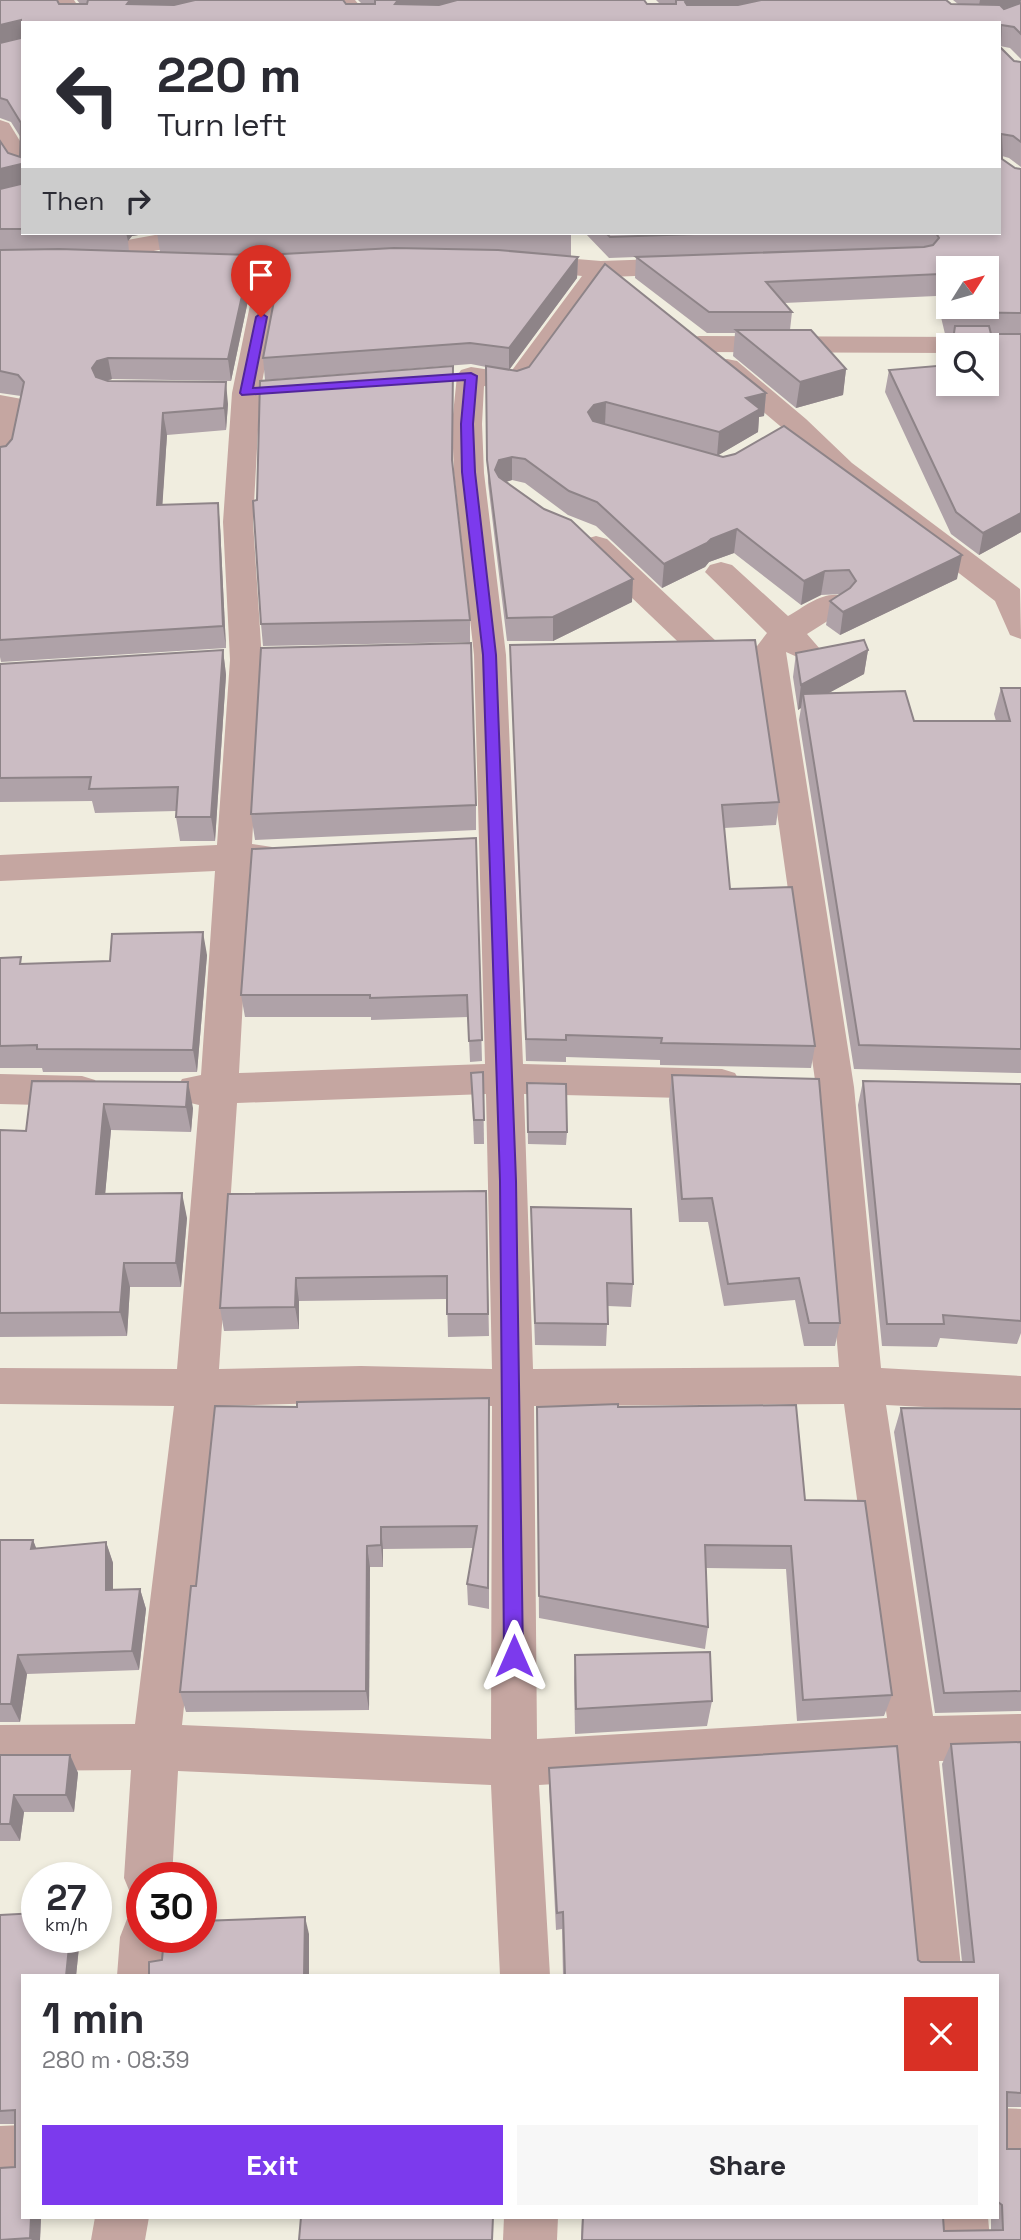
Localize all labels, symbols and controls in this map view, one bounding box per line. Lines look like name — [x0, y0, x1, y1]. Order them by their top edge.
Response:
text: 220 m — [157, 44, 301, 106]
icon: left — [42, 49, 133, 140]
text: Turn left — [157, 105, 287, 145]
icon: right — [119, 182, 157, 220]
text: Then — [42, 184, 105, 218]
pin — [231, 245, 291, 317]
icon: arrive — [242, 256, 280, 294]
north arrow — [936, 256, 999, 318]
map controls — [936, 256, 999, 396]
button: search — [936, 333, 999, 396]
position arrow — [477, 1619, 551, 1693]
speed limit sign: 30 — [126, 1862, 217, 1953]
text: 27 — [47, 1876, 86, 1920]
text: km/h — [45, 1913, 88, 1936]
text: 1 min — [42, 1992, 145, 2045]
button: close — [904, 1997, 978, 2071]
text: 280 m · 08:39 — [42, 2045, 190, 2075]
button: Exit — [42, 2125, 503, 2205]
button: Share — [517, 2125, 978, 2205]

